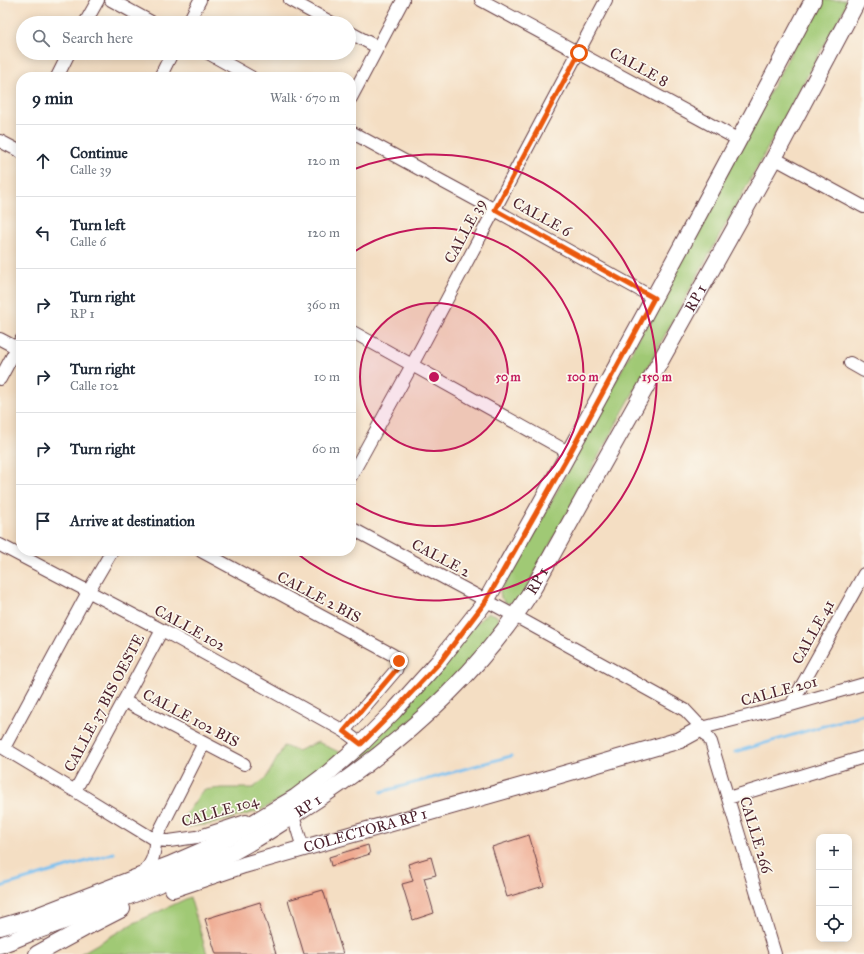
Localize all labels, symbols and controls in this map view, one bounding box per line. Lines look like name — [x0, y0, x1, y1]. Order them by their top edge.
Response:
search box — [16, 16, 356, 60]
icon: search — [30, 27, 52, 49]
text: Search here — [62, 29, 133, 47]
route start — [570, 44, 588, 62]
street label: CALLE 8 — [606, 44, 672, 90]
text: 9 min — [32, 88, 73, 109]
text: Walk · 670 m — [270, 90, 340, 106]
text: Continue — [70, 144, 128, 162]
icon: ahead — [32, 150, 54, 172]
text: 120 m — [307, 153, 340, 169]
text: Calle 39 — [70, 162, 112, 178]
street label: CALLE 6 — [510, 194, 576, 241]
street label: CALLE 39 — [440, 196, 490, 266]
text: Turn left — [70, 216, 126, 234]
icon: left — [32, 222, 54, 244]
text: 120 m — [307, 225, 340, 241]
text: Calle 6 — [70, 234, 106, 250]
street label: RP 1 — [681, 281, 710, 315]
text: Turn right — [70, 288, 135, 306]
icon: right — [32, 294, 54, 316]
text: 360 m — [307, 297, 340, 313]
text: RP 1 — [70, 306, 95, 322]
text: Turn right — [70, 360, 135, 378]
icon: right — [32, 366, 54, 388]
text: 10 m — [314, 369, 340, 385]
centre of rings — [427, 370, 441, 384]
text: 50 m — [495, 370, 522, 384]
text: 100 m — [567, 370, 600, 384]
text: 150 m — [642, 370, 673, 384]
text: Calle 102 — [70, 378, 119, 394]
icon: right — [32, 438, 54, 460]
text: Turn right — [70, 440, 135, 458]
text: 60 m — [312, 441, 340, 457]
icon: arrive — [32, 510, 54, 532]
text: Arrive at destination — [70, 512, 195, 530]
street label: CALLE 2 — [409, 535, 474, 581]
street label: RP 1 — [523, 564, 552, 598]
street label: CALLE 2 BIS — [274, 567, 364, 627]
street label: CALLE 41 — [788, 597, 838, 667]
street label: CALLE 102 — [151, 601, 229, 655]
street label: CALLE 37 BIS OESTE — [60, 631, 148, 775]
route end — [390, 652, 408, 670]
street label: CALLE 201 — [739, 672, 819, 710]
street label: CALLE 102 BIS — [140, 685, 242, 751]
street label: RP 1 — [291, 790, 325, 821]
street label: CALLE 104 — [179, 791, 261, 831]
street label: CALLE 266 — [736, 794, 777, 877]
street label: COLECTORA RP 1 — [302, 804, 429, 857]
map controls — [816, 834, 852, 942]
button: + — [816, 834, 852, 870]
button: − — [816, 870, 852, 906]
button: locate — [816, 906, 852, 942]

